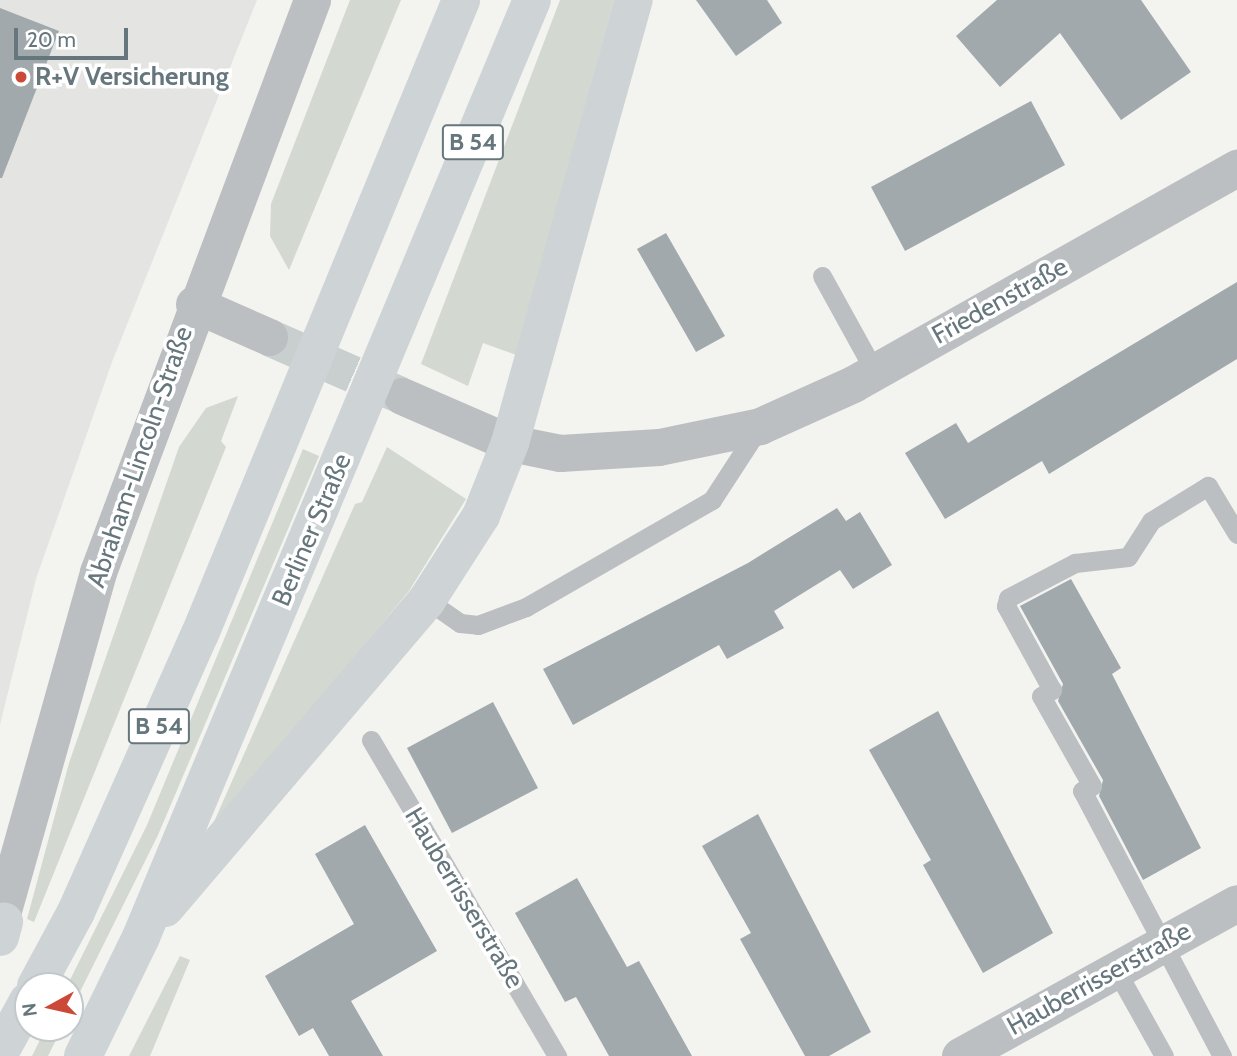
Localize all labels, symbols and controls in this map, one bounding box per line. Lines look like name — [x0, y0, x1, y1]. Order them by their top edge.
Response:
scale bar — [18, 14, 131, 58]
text: 20 m — [27, 27, 76, 52]
place label: R+V Versicherung — [35, 61, 229, 93]
marker: R+V Versicherung — [13, 69, 29, 85]
road number: B 54 — [442, 122, 504, 162]
street label: Friedenstraße — [927, 251, 1073, 351]
street label: Abraham-Lincoln-Straße — [81, 322, 199, 592]
street label: Berliner Straße — [266, 449, 358, 611]
road number: B 54 — [128, 706, 190, 746]
street label: Hauberrisserstraße — [398, 802, 530, 994]
street label: Hauberrisserstraße — [1002, 916, 1196, 1042]
north arrow — [14, 972, 84, 1042]
text: N — [17, 1001, 42, 1018]

